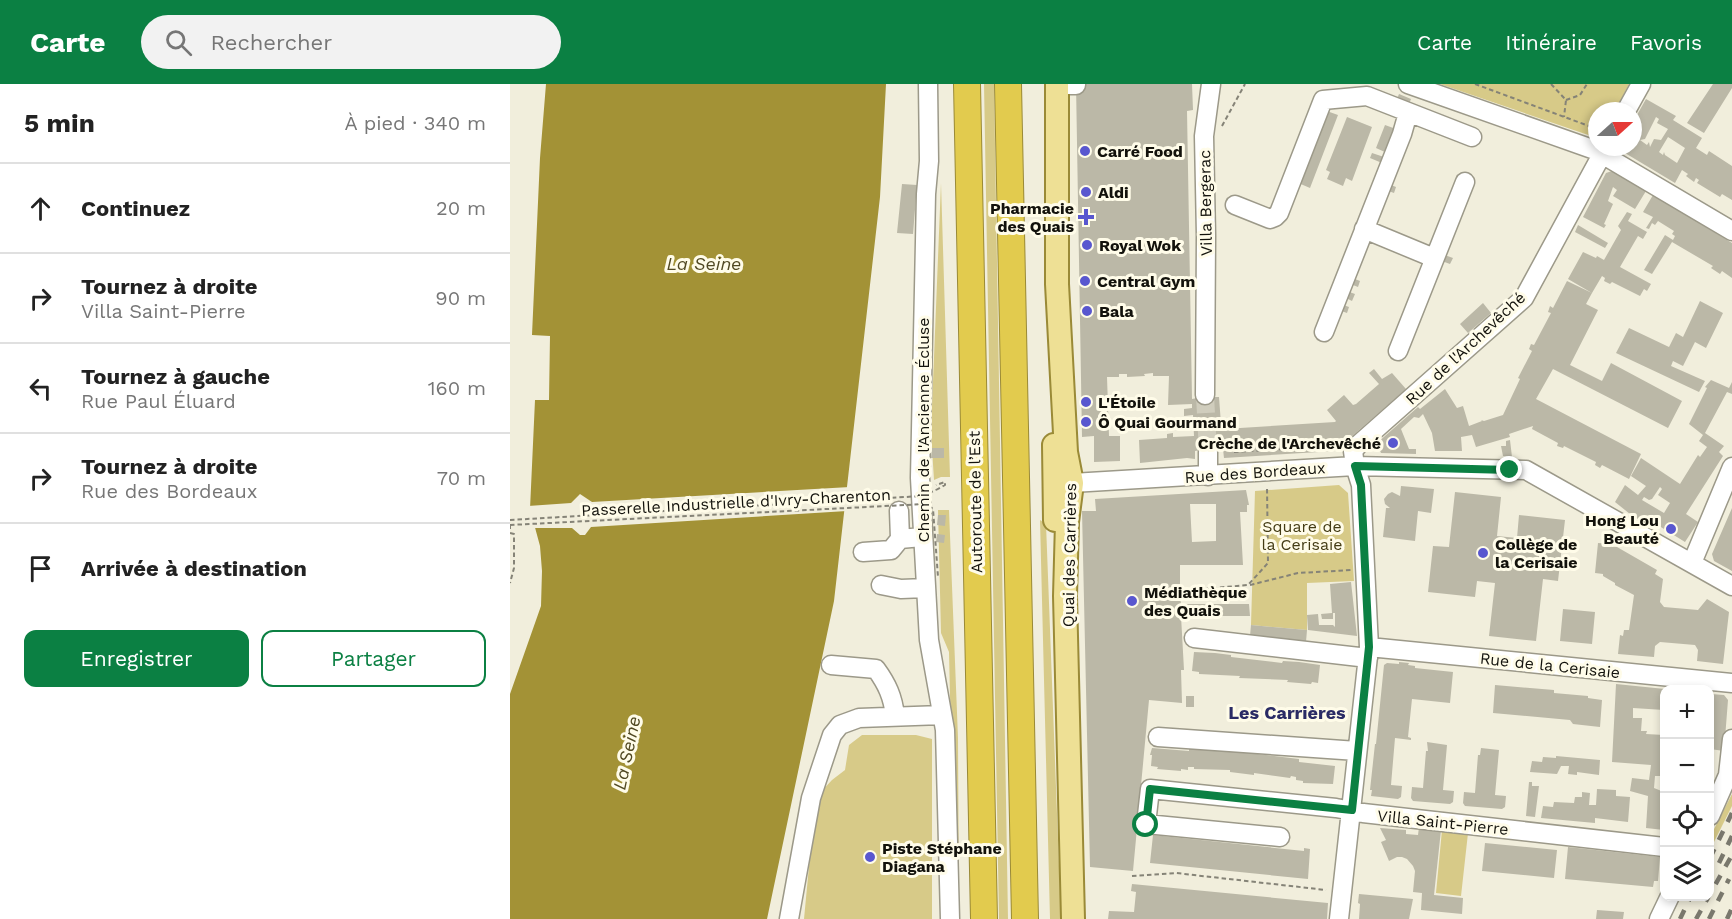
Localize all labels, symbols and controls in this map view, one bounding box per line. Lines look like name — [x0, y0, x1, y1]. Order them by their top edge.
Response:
search box — [141, 15, 561, 69]
text: Carte — [30, 26, 105, 59]
icon: search — [162, 26, 195, 59]
text: Rechercher — [210, 30, 332, 55]
text: Carte — [1417, 30, 1472, 55]
text: Itinéraire — [1505, 30, 1597, 55]
text: Favoris — [1630, 30, 1702, 55]
north arrow — [1588, 102, 1642, 156]
text: 5 min — [24, 108, 95, 138]
text: À pied · 340 m — [344, 111, 486, 135]
place label: Carré Food — [1097, 142, 1183, 161]
marker: Carré Food — [1078, 144, 1092, 158]
street label: Villa Bergerac — [1195, 150, 1216, 256]
place label: Aldi — [1098, 183, 1129, 202]
marker: Aldi — [1079, 185, 1093, 199]
icon: ahead — [24, 192, 57, 225]
text: Continuez — [81, 196, 190, 221]
text: 20 m — [436, 196, 486, 220]
place label: Pharmacie des Quais — [990, 199, 1074, 236]
marker: Pharmacie des Quais — [1079, 210, 1093, 224]
place label: Royal Wok — [1099, 236, 1181, 255]
marker: Royal Wok — [1080, 238, 1094, 252]
water label: La Seine — [667, 253, 741, 274]
place label: Central Gym — [1097, 272, 1195, 291]
text: Tournez à droite — [81, 274, 258, 299]
marker: Central Gym — [1078, 274, 1092, 288]
icon: right — [24, 282, 57, 315]
text: 90 m — [435, 286, 486, 310]
street label: Rue de l'Archevêché — [1402, 288, 1529, 409]
text: Villa Saint-Pierre — [81, 299, 246, 323]
place label: Bala — [1099, 302, 1135, 321]
marker: Bala — [1080, 304, 1094, 318]
street label: Chemin de l'Ancienne Écluse — [914, 317, 933, 543]
text: Tournez à gauche — [81, 364, 270, 389]
icon: left — [24, 372, 57, 405]
text: 160 m — [428, 376, 486, 400]
text: Rue Paul Éluard — [81, 389, 236, 413]
place label: L'Étoile — [1098, 393, 1156, 412]
marker: L'Étoile — [1079, 395, 1093, 409]
place label: Ô Quai Gourmand — [1098, 413, 1237, 432]
marker: Ô Quai Gourmand — [1079, 415, 1093, 429]
street label: Autoroute de l’Est — [965, 430, 986, 573]
place label: Crèche de l'Archevêché — [1198, 434, 1381, 453]
marker: Crèche de l'Archevêché — [1386, 436, 1400, 450]
text: Tournez à droite — [81, 454, 258, 479]
route end — [1496, 456, 1522, 482]
street label: Rue des Bordeaux — [1184, 458, 1326, 487]
icon: right — [24, 462, 57, 495]
text: 70 m — [437, 466, 486, 490]
text: Rue des Bordeaux — [81, 479, 258, 503]
street label: Quai des Carrières — [1059, 483, 1080, 627]
street label: Passerelle Industrielle d'Ivry-Charenton — [581, 485, 891, 520]
place label: Hong Lou Beauté — [1585, 511, 1659, 548]
park label: Square de la Cerisaie — [1261, 517, 1343, 554]
marker: Hong Lou Beauté — [1664, 522, 1678, 536]
place label: Collège de la Cerisaie — [1495, 535, 1577, 572]
marker: Collège de la Cerisaie — [1476, 546, 1490, 560]
icon: arrive — [24, 552, 57, 585]
text: Arrivée à destination — [81, 556, 307, 581]
place label: Médiathèque des Quais — [1144, 583, 1247, 620]
marker: Médiathèque des Quais — [1125, 594, 1139, 608]
button: Enregistrer — [24, 630, 249, 687]
button: Partager — [261, 630, 486, 687]
street label: Rue de la Cerisaie — [1479, 649, 1621, 682]
map controls — [1660, 685, 1714, 901]
button: + — [1660, 685, 1714, 739]
district label: Les Carrières — [1228, 702, 1346, 723]
water label: La Seine — [608, 714, 645, 792]
button: − — [1660, 739, 1714, 793]
button: locate — [1660, 793, 1714, 847]
street label: Villa Saint-Pierre — [1376, 806, 1509, 839]
route start — [1132, 811, 1158, 837]
place label: Piste Stéphane Diagana — [882, 839, 1002, 876]
button: layers — [1660, 847, 1714, 901]
marker: Piste Stéphane Diagana — [863, 850, 877, 864]

